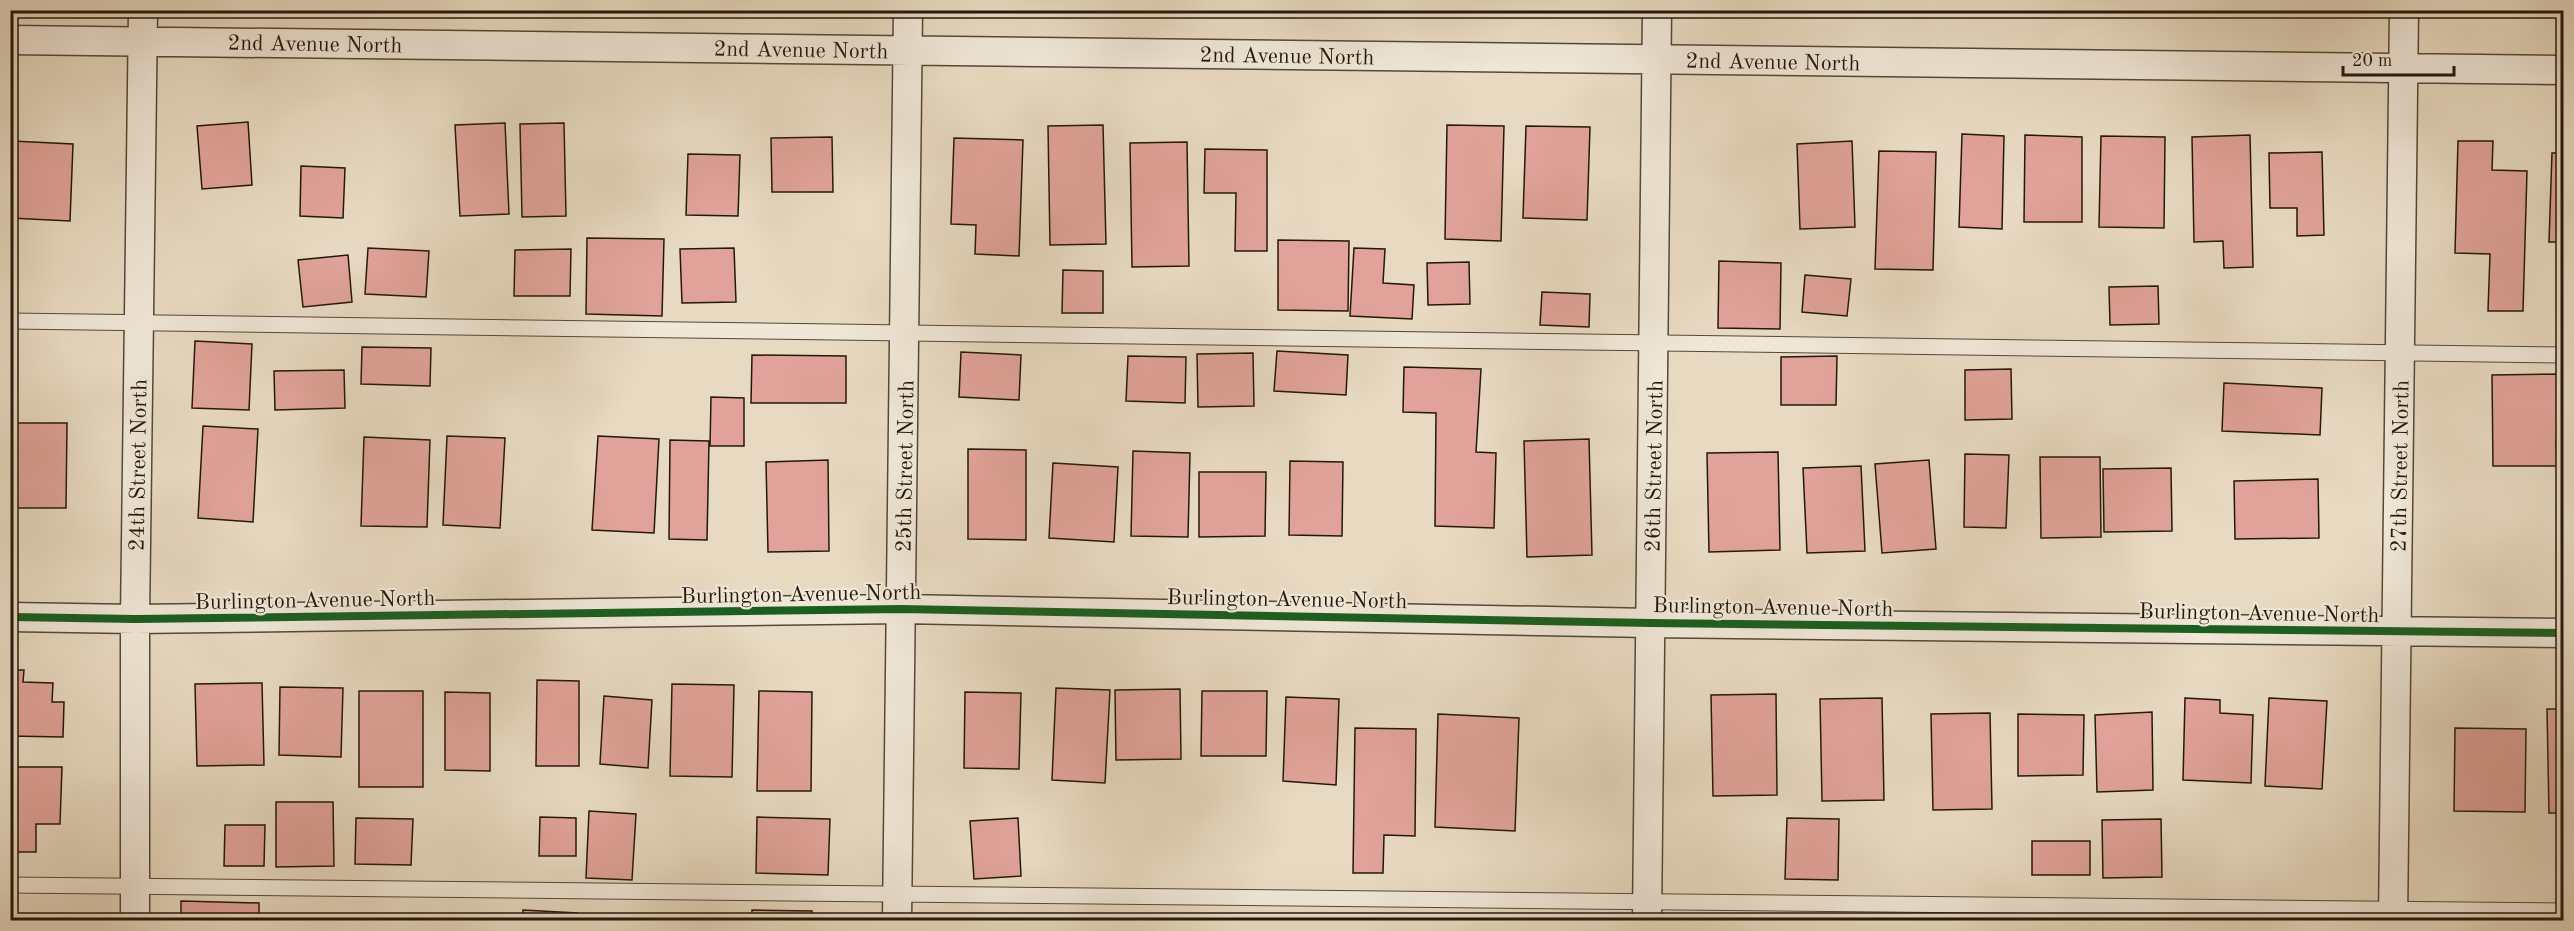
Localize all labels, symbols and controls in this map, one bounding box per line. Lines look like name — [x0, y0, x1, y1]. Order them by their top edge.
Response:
street label: 2nd Avenue North — [227, 32, 403, 58]
street label: 2nd Avenue North — [713, 38, 889, 64]
scale bar — [2343, 39, 2454, 77]
street label: 2nd Avenue North — [1199, 44, 1375, 70]
street label: 2nd Avenue North — [1685, 50, 1861, 76]
text: 20 m — [2352, 52, 2392, 70]
street label: 24th Street North — [126, 379, 152, 551]
street label: 25th Street North — [893, 380, 919, 552]
street label: 26th Street North — [1642, 380, 1668, 552]
street label: 27th Street North — [2388, 380, 2414, 552]
street label: Burlington Avenue North — [680, 582, 922, 608]
street label: Burlington Avenue North — [1166, 587, 1408, 613]
street label: Burlington Avenue North — [194, 588, 436, 614]
street label: Burlington Avenue North — [1652, 595, 1894, 621]
street label: Burlington Avenue North — [2138, 601, 2380, 627]

